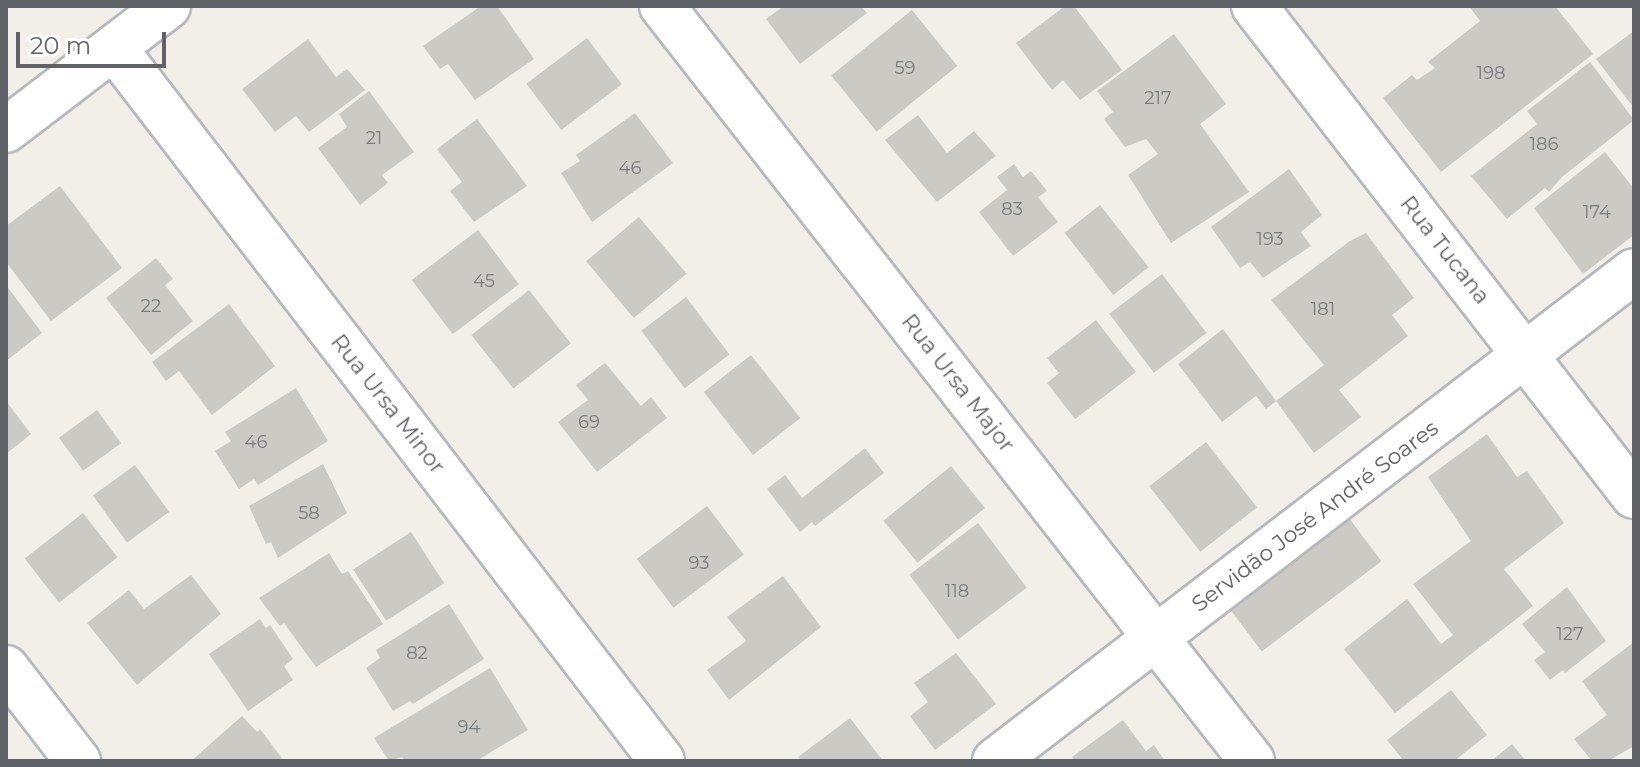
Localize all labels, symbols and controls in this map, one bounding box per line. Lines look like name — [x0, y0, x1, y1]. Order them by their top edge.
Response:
scale bar — [20, 16, 170, 66]
text: 20 m — [30, 31, 91, 60]
house number: 59 — [894, 57, 916, 79]
house number: 198 — [1477, 62, 1505, 84]
house number: 217 — [1144, 87, 1172, 109]
house number: 21 — [366, 127, 382, 149]
house number: 186 — [1530, 133, 1558, 155]
house number: 46 — [619, 157, 641, 179]
street label: Rua Tucana — [1395, 191, 1495, 309]
house number: 83 — [1001, 198, 1023, 220]
house number: 174 — [1583, 201, 1611, 223]
house number: 193 — [1256, 228, 1284, 250]
house number: 45 — [473, 270, 495, 292]
house number: 22 — [141, 295, 161, 317]
house number: 181 — [1311, 298, 1335, 320]
street label: Rua Ursa Major — [896, 309, 1020, 457]
street label: Rua Ursa Minor — [325, 329, 451, 479]
house number: 69 — [578, 411, 600, 433]
street label: Servidão José André Soares — [1187, 415, 1443, 617]
house number: 46 — [245, 431, 267, 453]
house number: 58 — [298, 502, 320, 524]
house number: 93 — [689, 552, 709, 574]
house number: 118 — [945, 580, 969, 602]
house number: 127 — [1556, 623, 1584, 645]
house number: 82 — [406, 642, 428, 664]
house number: 94 — [458, 716, 480, 738]

